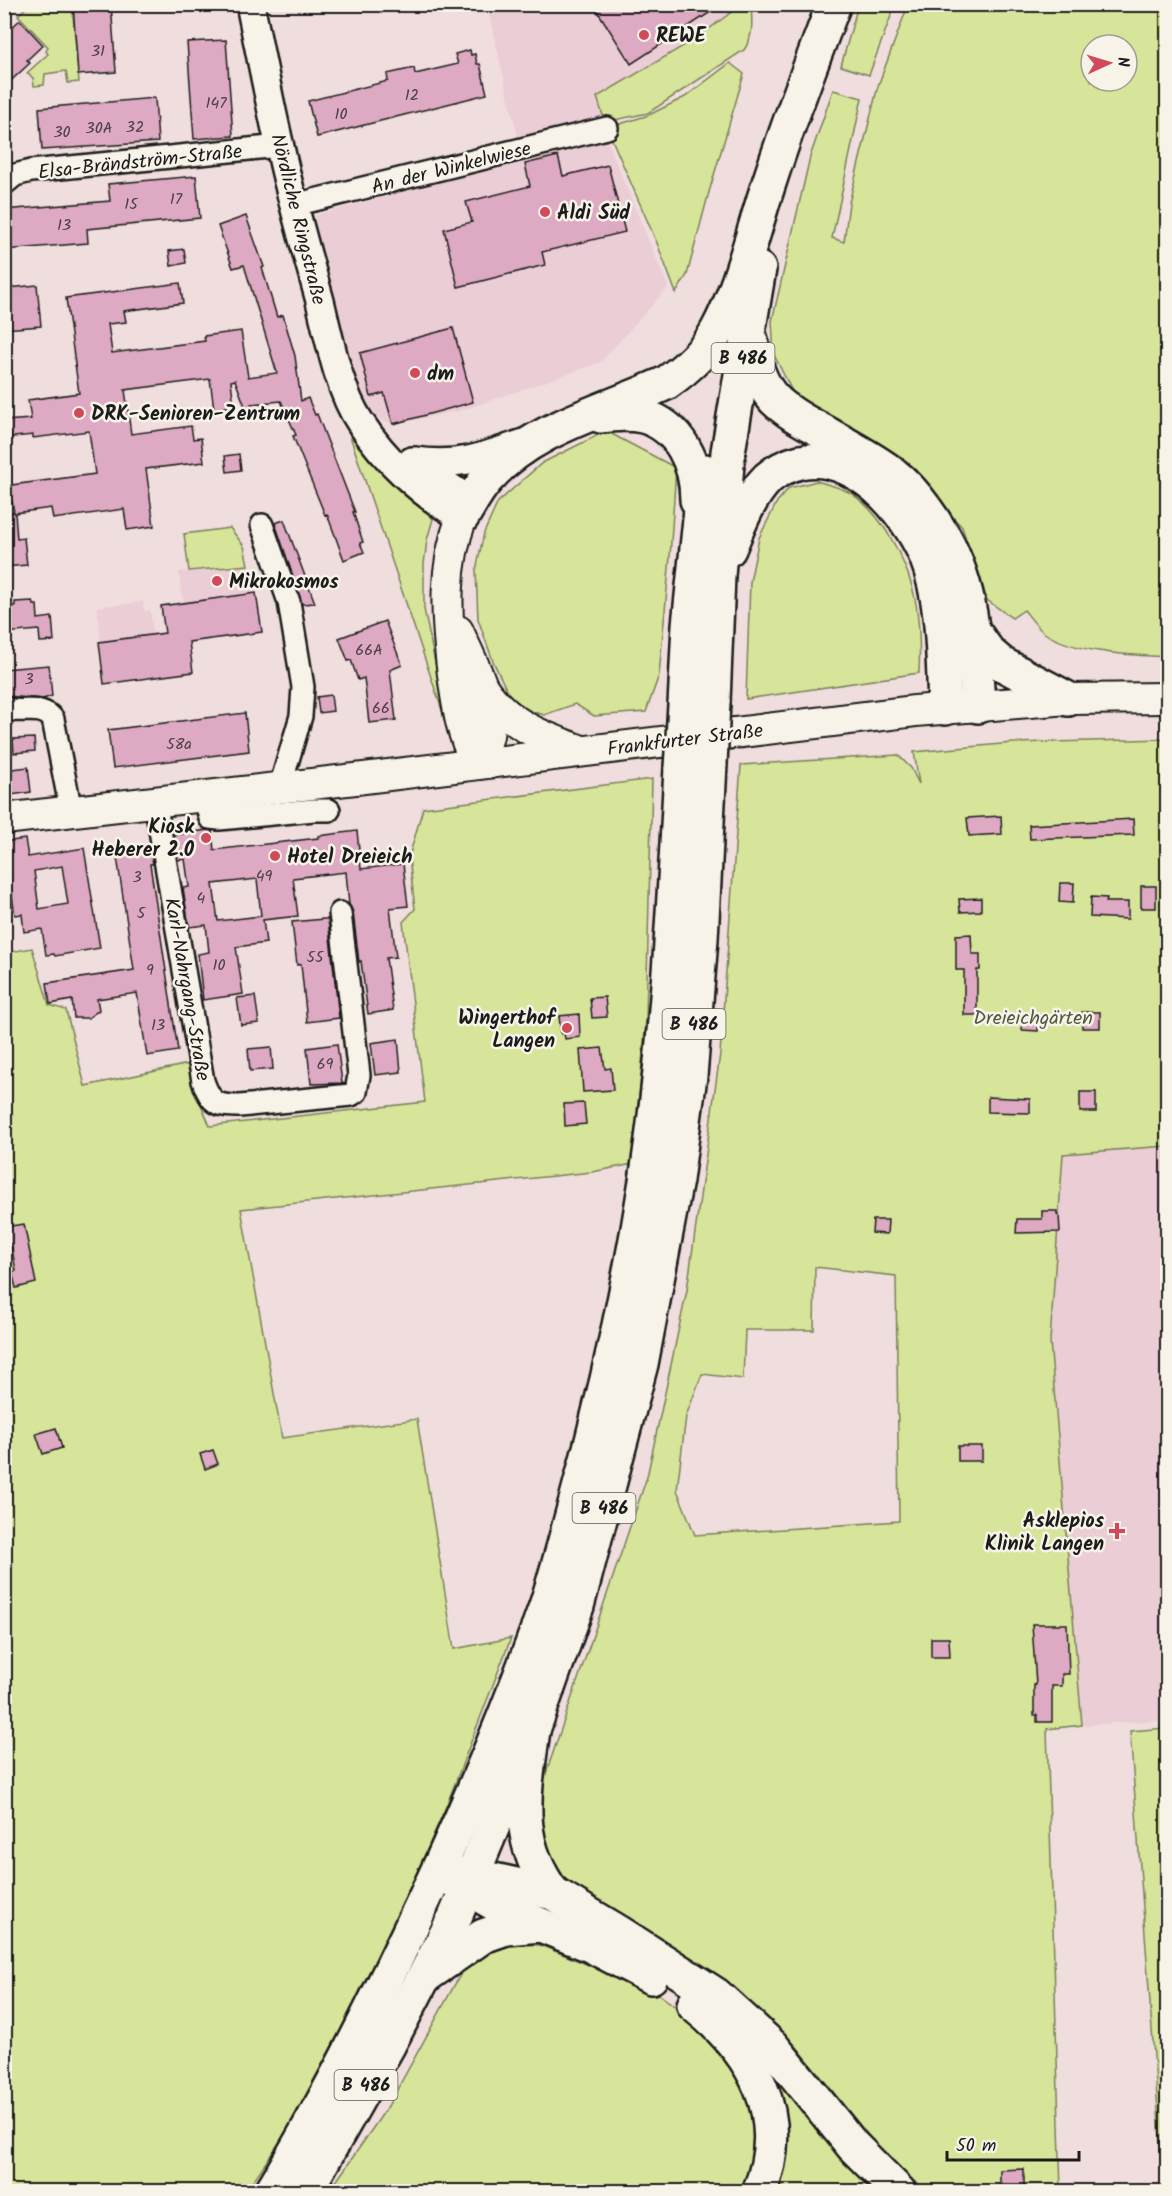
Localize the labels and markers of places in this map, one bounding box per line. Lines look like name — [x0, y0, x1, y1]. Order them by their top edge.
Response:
place label: REWE — [656, 21, 707, 53]
marker: REWE — [637, 28, 651, 42]
place label: Aldi Süd — [557, 198, 631, 230]
marker: Aldi Süd — [538, 205, 552, 219]
place label: dm — [427, 359, 454, 391]
marker: dm — [408, 366, 422, 380]
place label: DRK-Senioren-Zentrum — [91, 399, 300, 431]
marker: DRK-Senioren-Zentrum — [72, 406, 86, 420]
place label: Mikrokosmos — [229, 567, 339, 599]
marker: Mikrokosmos — [210, 574, 224, 588]
place label: Kiosk Heberer 2.0 — [92, 812, 195, 867]
marker: Kiosk Heberer 2.0 — [199, 831, 213, 845]
place label: Hotel Dreieich — [287, 842, 412, 874]
marker: Hotel Dreieich — [268, 849, 282, 863]
place label: Wingerthof Langen — [458, 1003, 557, 1058]
marker: Wingerthof Langen — [560, 1021, 574, 1035]
place label: Asklepios Klinik Langen — [985, 1506, 1105, 1561]
marker: Asklepios Klinik Langen — [1108, 1522, 1126, 1540]

